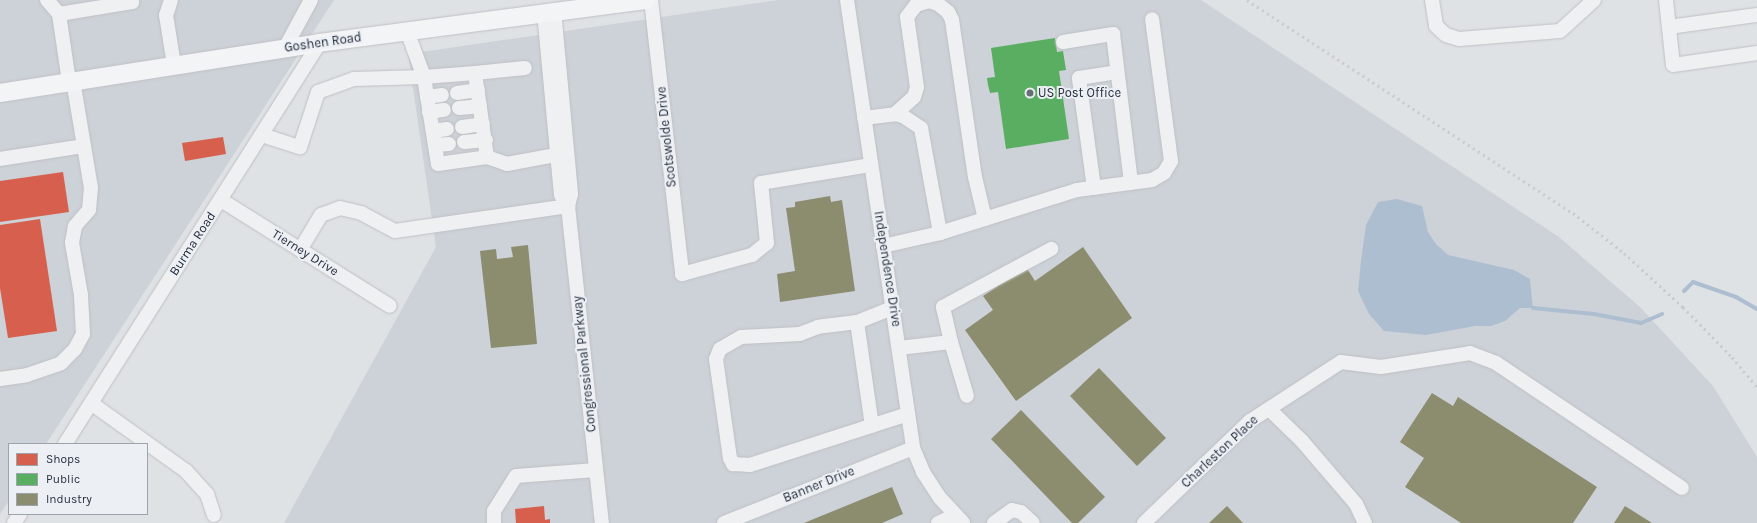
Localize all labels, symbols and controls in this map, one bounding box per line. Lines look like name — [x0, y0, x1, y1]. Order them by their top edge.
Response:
street label: Goshen Road — [283, 30, 363, 56]
place label: US Post Office — [1038, 85, 1121, 101]
street label: Scotswolde Drive — [654, 86, 680, 188]
marker: US Post Office — [1025, 88, 1035, 98]
street label: Burma Road — [167, 209, 219, 279]
street label: Independence Drive — [870, 210, 904, 328]
street label: Tierney Drive — [269, 226, 341, 280]
street label: Congressional Parkway — [570, 295, 600, 433]
street label: Charleston Place — [1178, 412, 1262, 492]
legend — [8, 443, 148, 515]
text: Shops — [46, 452, 80, 466]
street label: Banner Drive — [781, 464, 857, 506]
text: Public — [46, 472, 80, 486]
text: Industry — [46, 492, 92, 506]

